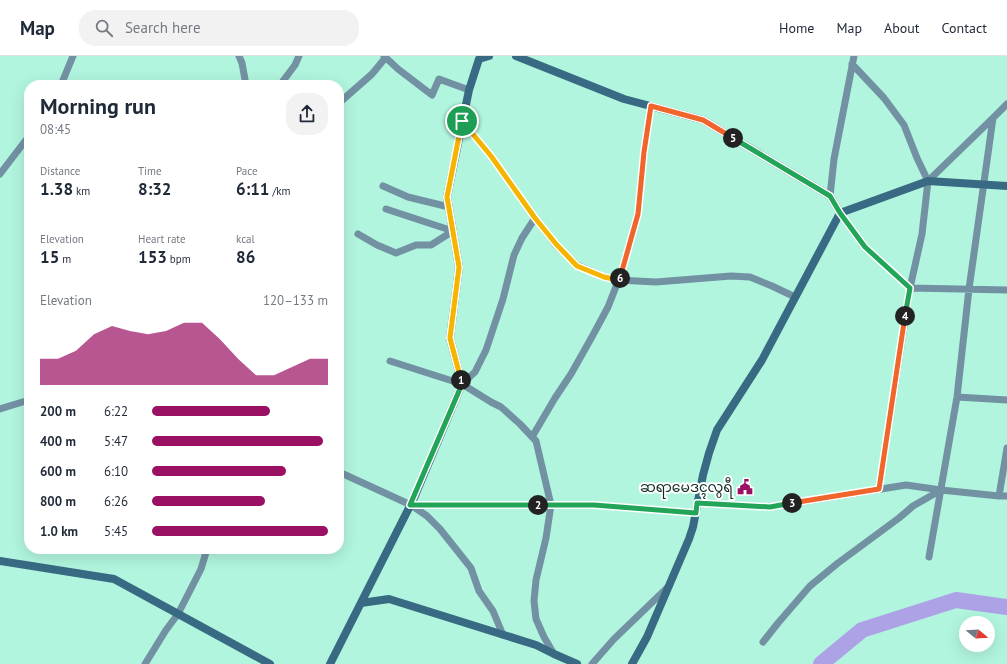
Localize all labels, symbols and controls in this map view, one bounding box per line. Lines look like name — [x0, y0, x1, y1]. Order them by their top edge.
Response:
search box — [79, 10, 359, 46]
text: Map — [20, 16, 55, 40]
icon: search — [93, 17, 115, 39]
text: Search here — [125, 18, 201, 37]
text: Home — [779, 19, 814, 37]
text: Map — [836, 19, 862, 37]
text: About — [884, 19, 920, 37]
text: Contact — [942, 19, 987, 37]
text: Morning run — [40, 92, 156, 120]
button: share — [286, 93, 328, 135]
pin — [445, 104, 479, 138]
icon: arrive — [451, 110, 473, 132]
text: 08:45 — [40, 121, 71, 138]
pin: 5 — [723, 128, 743, 148]
text: 5 — [730, 131, 736, 145]
text: Distance — [40, 164, 80, 178]
text: Time — [138, 164, 162, 178]
text: Pace — [236, 164, 258, 178]
text: 1.38 — [40, 178, 73, 200]
text: 8:32 — [138, 178, 172, 200]
text: 6:11 — [236, 178, 270, 200]
text: km — [73, 184, 90, 198]
text: /km — [270, 184, 291, 198]
text: Elevation — [40, 232, 84, 246]
text: Heart rate — [138, 232, 186, 246]
text: kcal — [236, 232, 255, 246]
text: 15 — [40, 246, 59, 268]
text: 153 — [138, 246, 167, 268]
text: 86 — [236, 246, 255, 268]
text: m — [59, 252, 71, 266]
text: bpm — [167, 252, 191, 266]
pin: 6 — [610, 268, 630, 288]
text: 6 — [617, 271, 623, 285]
text: Elevation — [40, 292, 92, 309]
text: 120–133 m — [263, 292, 328, 309]
pin: 4 — [895, 306, 915, 326]
text: 4 — [902, 309, 908, 323]
pin: 1 — [451, 370, 471, 390]
text: 1 — [458, 373, 464, 387]
text: 200 m — [40, 403, 76, 420]
text: 6:22 — [104, 403, 128, 420]
text: 400 m — [40, 433, 76, 450]
text: 5:47 — [104, 433, 128, 450]
text: 600 m — [40, 463, 76, 480]
text: 6:10 — [104, 463, 128, 480]
place label: ဆရာမေဒၚလွရီ — [640, 477, 734, 499]
public building icon: ဆရာမေဒၚလွရီ — [736, 478, 754, 496]
text: 800 m — [40, 493, 76, 510]
text: 6:26 — [104, 493, 128, 510]
pin: 3 — [782, 493, 802, 513]
pin: 2 — [528, 495, 548, 515]
text: 3 — [789, 496, 795, 510]
text: 2 — [535, 498, 541, 512]
text: 1.0 km — [40, 523, 78, 540]
text: 5:45 — [104, 523, 128, 540]
north arrow — [959, 616, 995, 652]
map controls — [959, 616, 995, 652]

